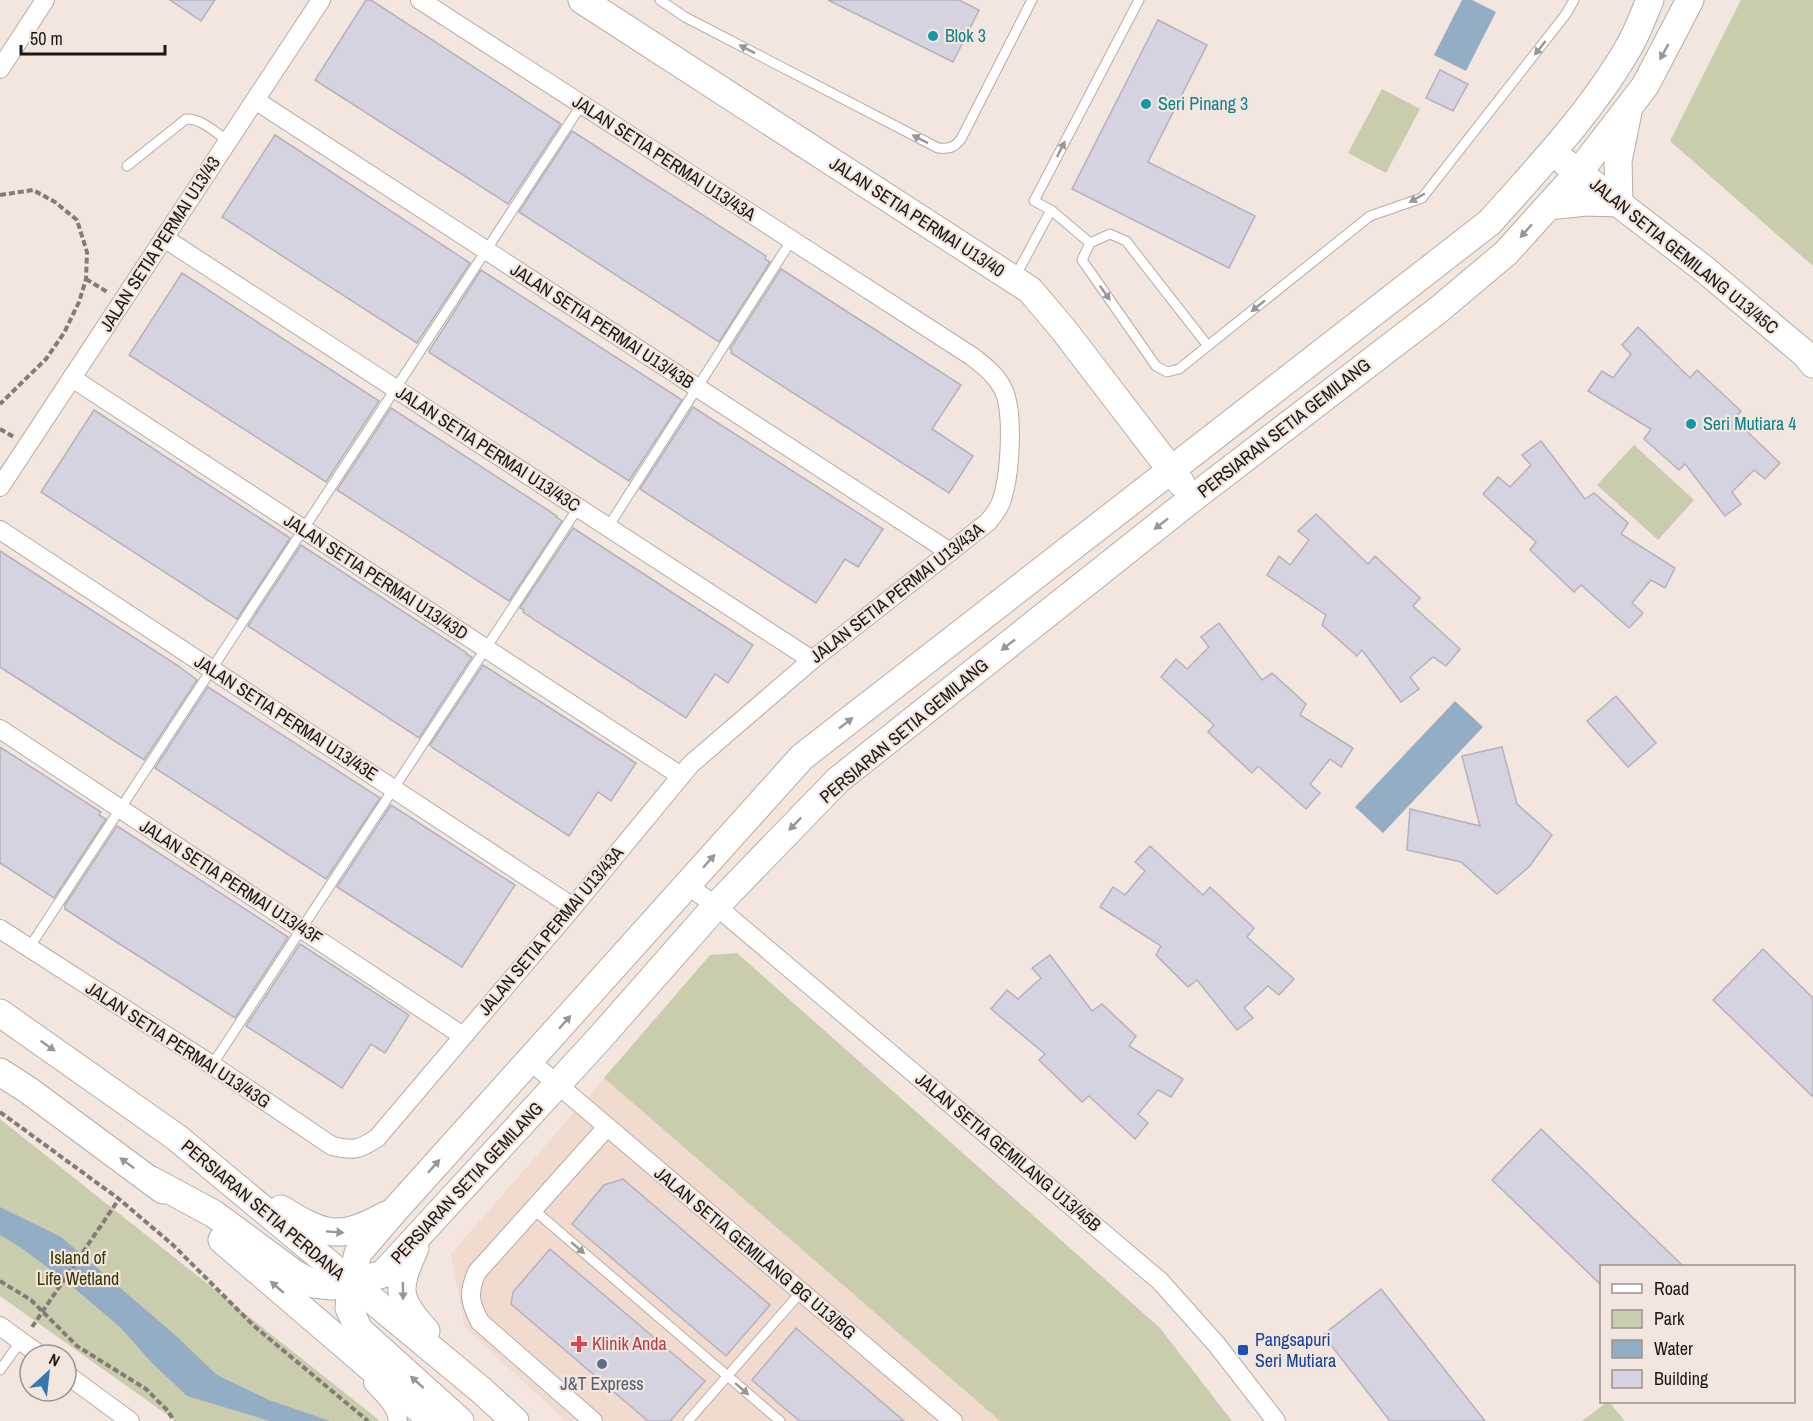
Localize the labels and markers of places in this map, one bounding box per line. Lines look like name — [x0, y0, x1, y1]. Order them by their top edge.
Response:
place label: Blok 3 — [945, 23, 986, 48]
marker: Blok 3 — [926, 29, 940, 43]
place label: Seri Pinang 3 — [1158, 91, 1248, 116]
marker: Seri Pinang 3 — [1139, 97, 1153, 111]
place label: Seri Mutiara 4 — [1703, 411, 1797, 436]
marker: Seri Mutiara 4 — [1684, 417, 1698, 431]
place label: Pangsapuri Seri Mutiara — [1255, 1327, 1336, 1373]
place label: Klinik Anda — [592, 1331, 667, 1356]
marker: Klinik Anda — [570, 1335, 588, 1353]
marker: Pangsapuri Seri Mutiara — [1236, 1343, 1250, 1357]
marker: J&T Express — [595, 1357, 609, 1371]
place label: J&T Express — [560, 1371, 644, 1396]

